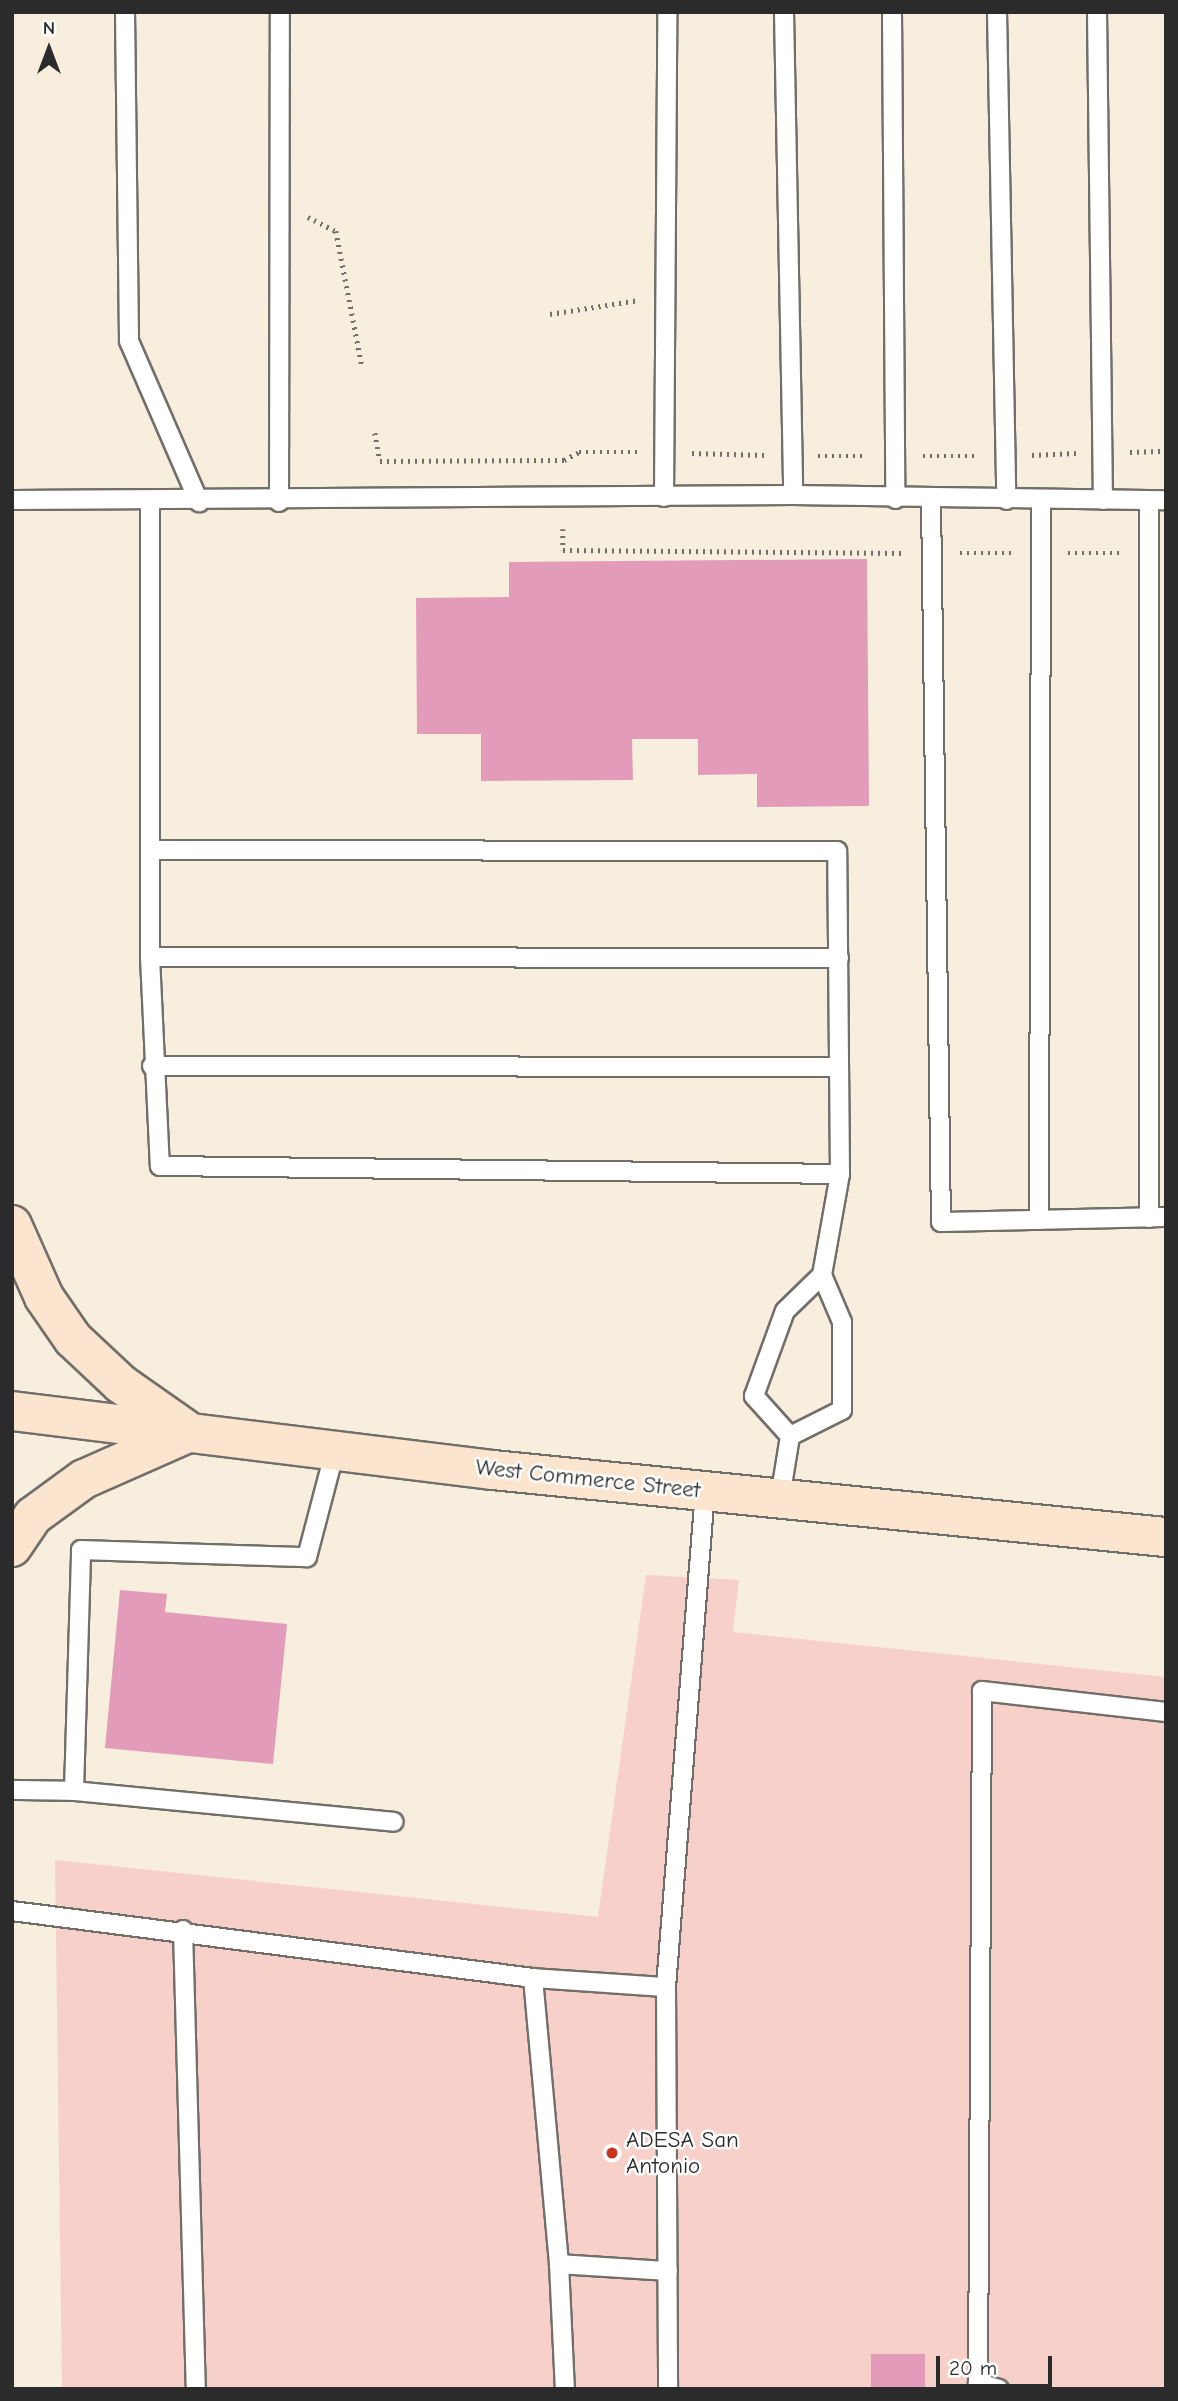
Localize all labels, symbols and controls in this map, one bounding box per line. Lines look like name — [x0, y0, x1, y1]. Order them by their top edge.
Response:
north arrow — [14, 14, 84, 84]
text: N — [43, 17, 55, 39]
street label: West Commerce Street — [474, 1453, 702, 1505]
place label: ADESA San Antonio — [626, 2126, 739, 2180]
marker: ADESA San Antonio — [604, 2145, 620, 2161]
scale bar — [940, 2342, 1056, 2386]
text: 20 m — [949, 2356, 997, 2380]

